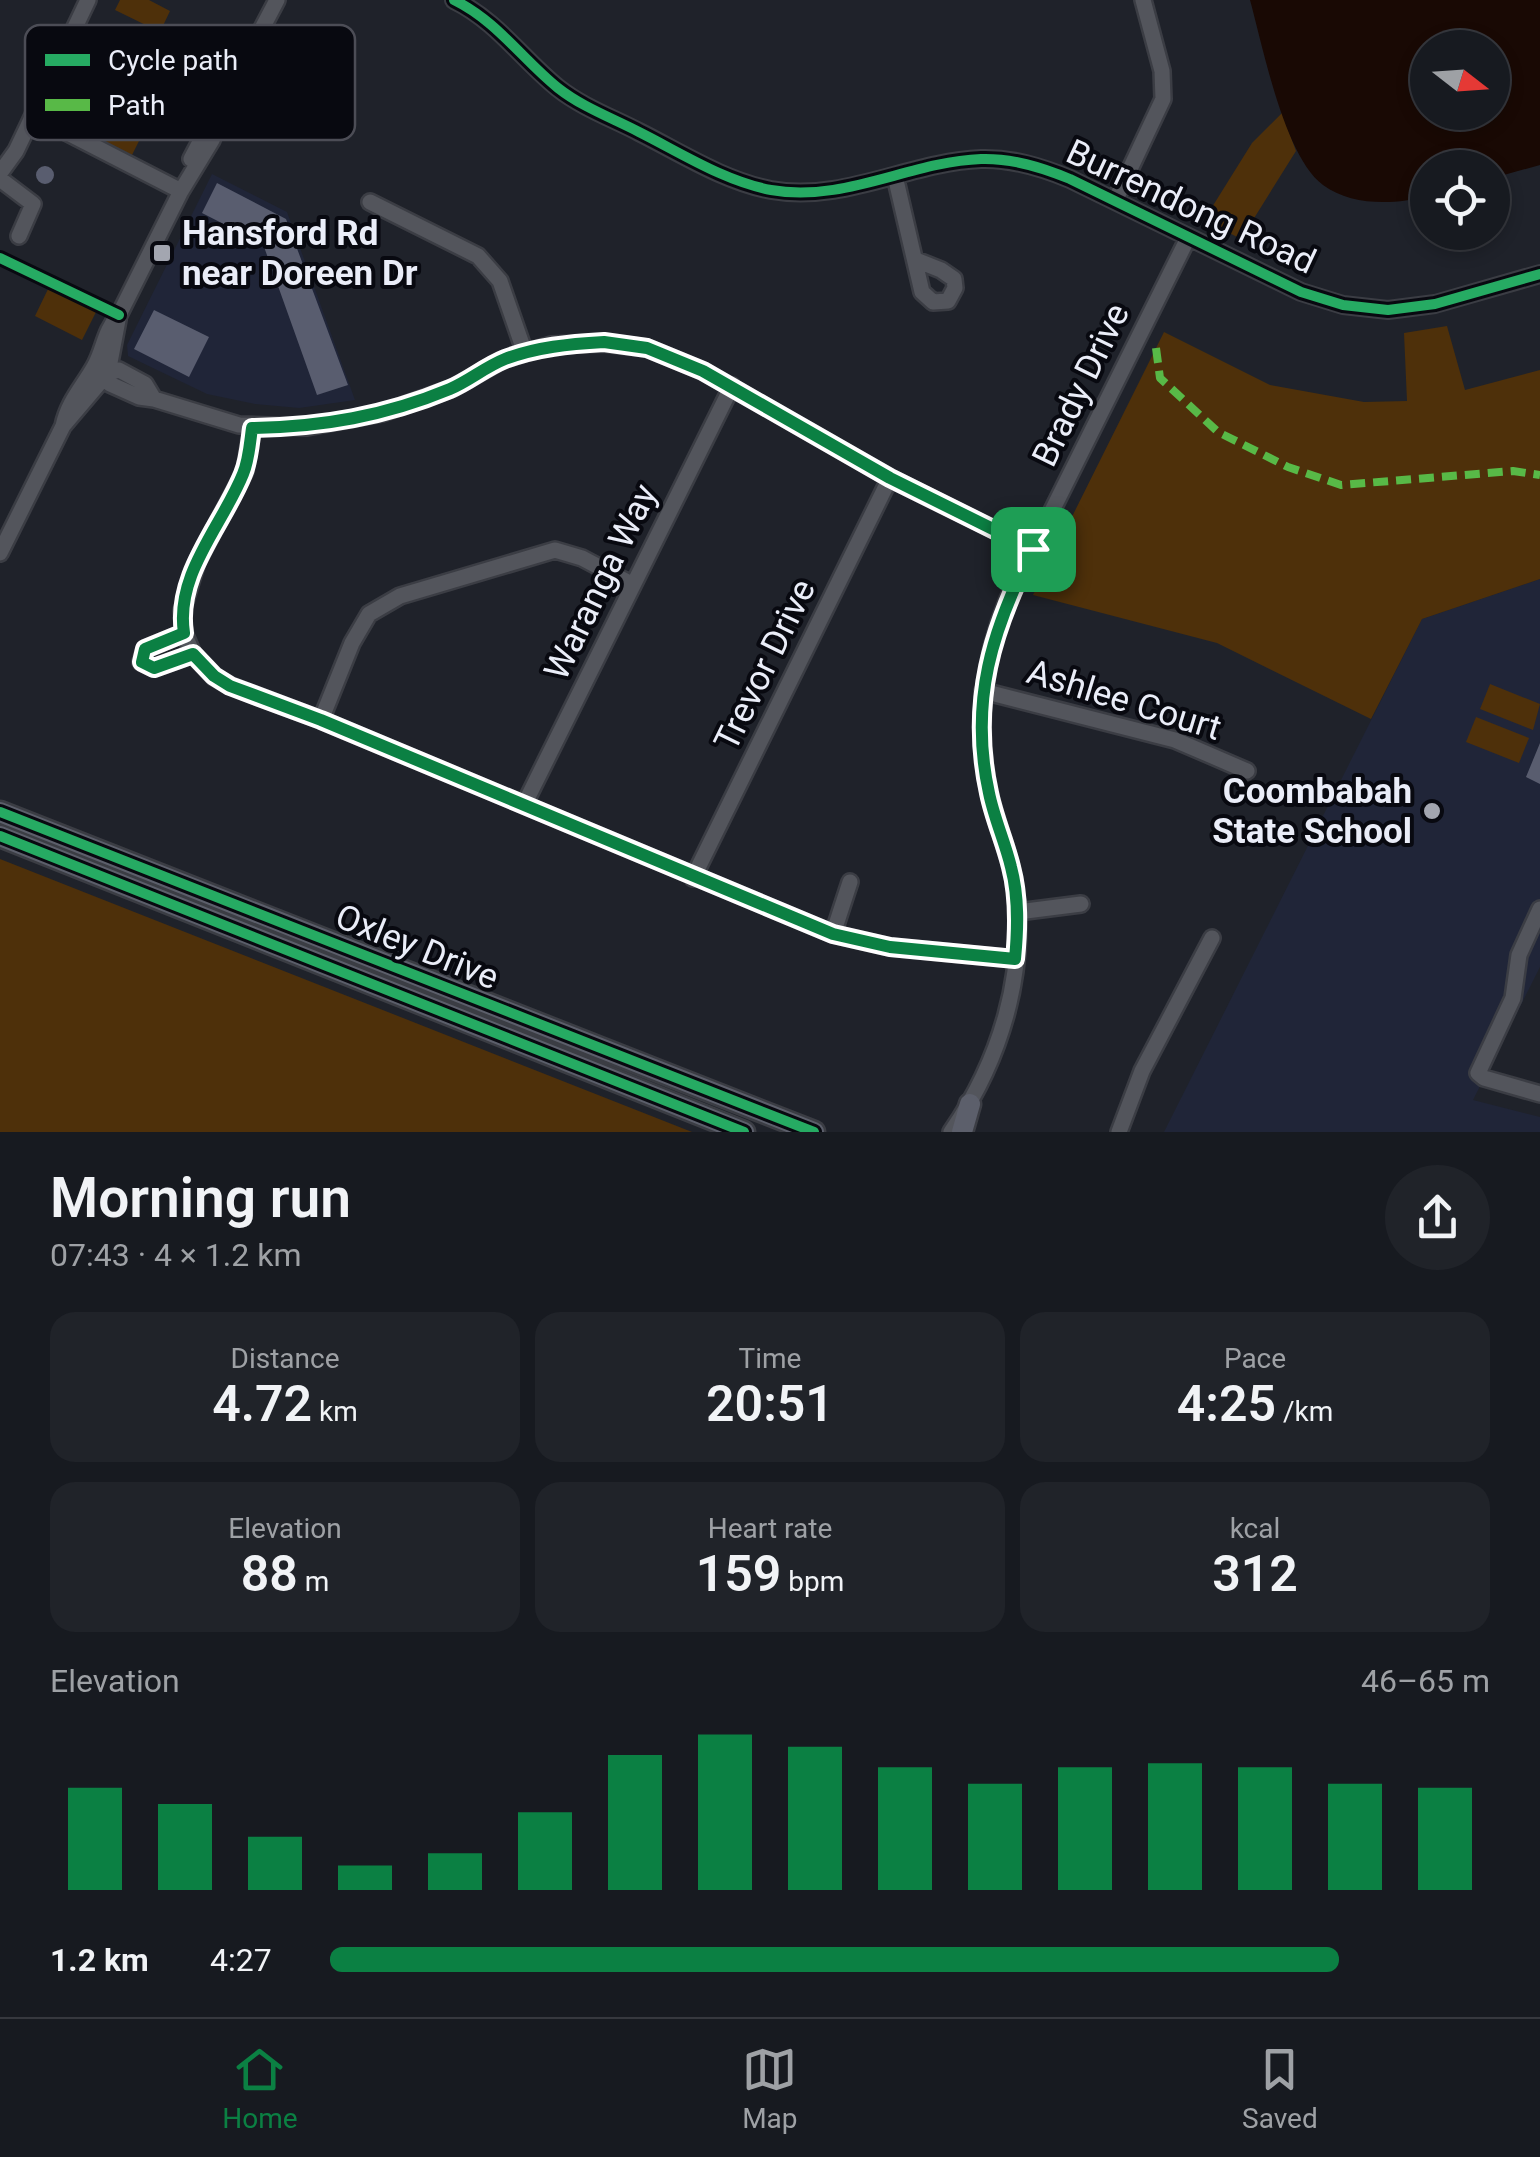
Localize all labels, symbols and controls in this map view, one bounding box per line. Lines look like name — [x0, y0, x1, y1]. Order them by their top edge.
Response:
legend — [25, 25, 355, 140]
north arrow — [1410, 30, 1510, 130]
map controls — [1410, 30, 1510, 250]
text: Cycle path — [108, 44, 238, 77]
text: Path — [108, 89, 165, 122]
street label: Burrendong Road — [1060, 131, 1322, 283]
button: locate — [1410, 150, 1510, 250]
place label: Hansford Rd near Doreen Dr — [182, 213, 418, 294]
marker: Hansford Rd near Doreen Dr — [151, 242, 173, 264]
street label: Brady Drive — [1024, 297, 1138, 473]
street label: Waranga Way — [536, 477, 666, 686]
pin — [991, 507, 1076, 592]
icon: arrive — [1006, 522, 1061, 577]
street label: Trevor Drive — [706, 573, 824, 757]
street label: Ashlee Court — [1022, 651, 1226, 749]
place label: Coombabah State School — [1212, 771, 1412, 852]
marker: Coombabah State School — [1421, 800, 1443, 822]
street label: Oxley Drive — [330, 896, 504, 998]
button: share — [1385, 1165, 1490, 1270]
text: Morning run — [50, 1166, 351, 1230]
text: 07:43 · 4 × 1.2 km — [50, 1236, 301, 1274]
text: Distance — [231, 1342, 340, 1375]
text: Time — [739, 1342, 801, 1375]
text: Pace — [1224, 1342, 1286, 1375]
text: 4.72 — [212, 1375, 312, 1433]
text: 20:51 — [706, 1375, 834, 1433]
text: 4:25 — [1177, 1375, 1276, 1433]
text: km — [312, 1395, 358, 1428]
text: /km — [1276, 1395, 1333, 1428]
text: Elevation — [228, 1512, 342, 1545]
text: Heart rate — [708, 1512, 832, 1545]
text: kcal — [1230, 1512, 1280, 1545]
text: 88 — [241, 1545, 298, 1603]
text: 159 — [696, 1545, 781, 1603]
text: 312 — [1212, 1545, 1298, 1603]
text: m — [298, 1565, 329, 1598]
text: bpm — [781, 1565, 844, 1598]
text: Elevation — [50, 1662, 180, 1700]
text: 46–65 m — [1361, 1662, 1490, 1700]
text: 1.2 km — [50, 1941, 149, 1979]
text: 4:27 — [210, 1941, 272, 1979]
tab: Home — [222, 2042, 298, 2135]
tab: Map — [742, 2042, 798, 2135]
tab: Saved — [1242, 2042, 1318, 2135]

